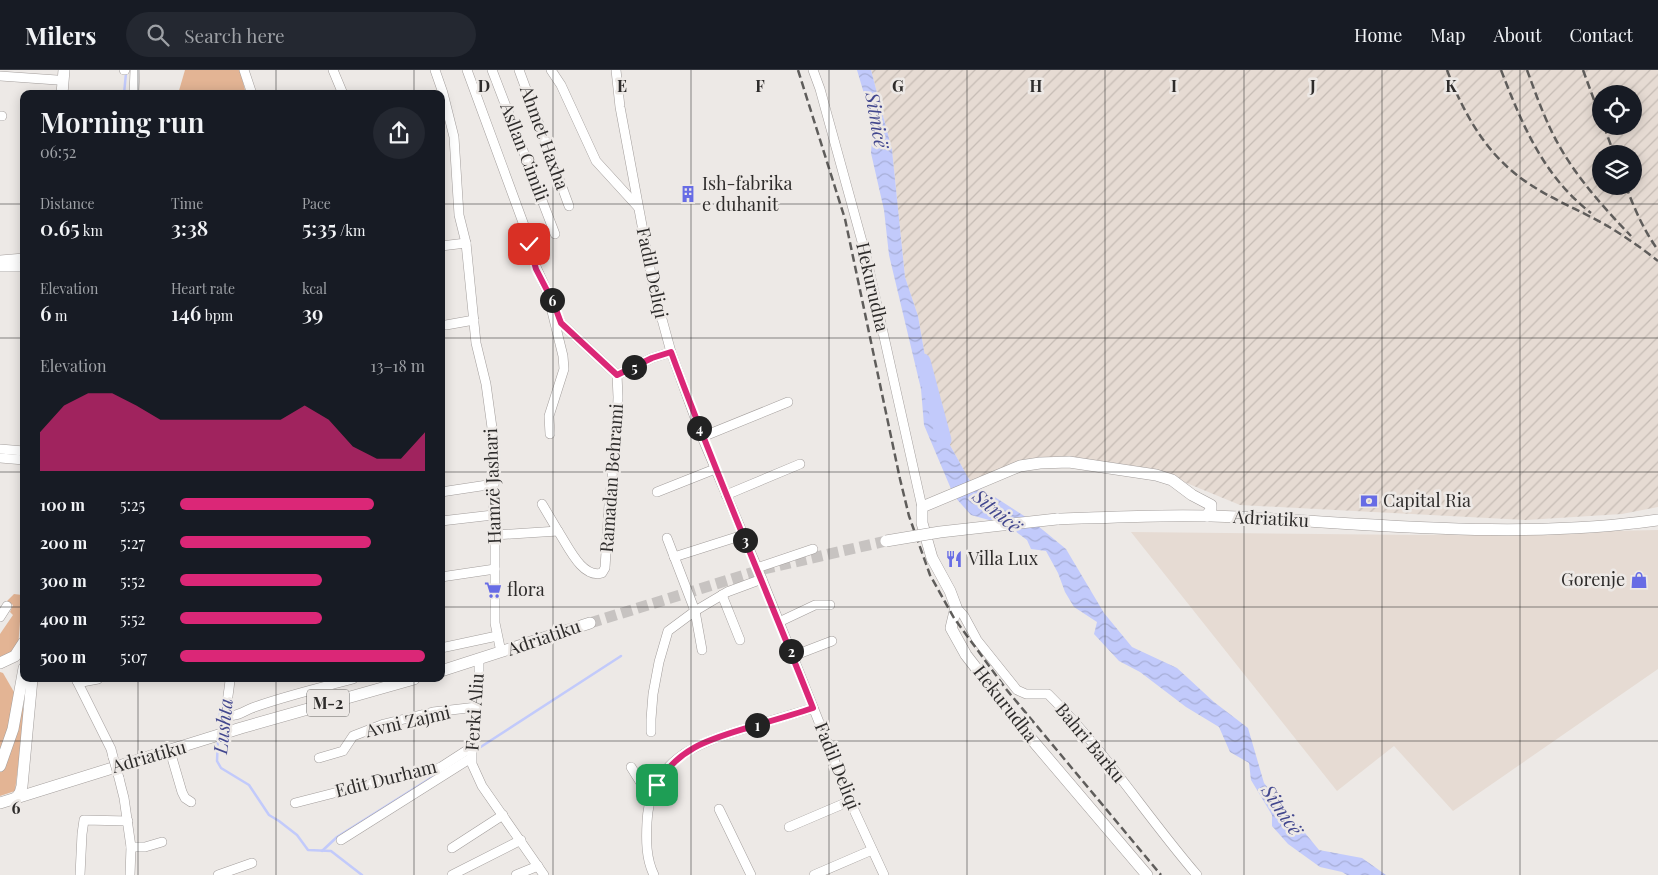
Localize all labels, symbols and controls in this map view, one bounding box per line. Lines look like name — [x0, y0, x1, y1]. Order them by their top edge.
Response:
search box — [126, 12, 476, 57]
text: Milers — [25, 19, 96, 51]
icon: search — [144, 21, 172, 49]
text: Search here — [184, 22, 285, 48]
text: Home — [1354, 23, 1402, 47]
text: Map — [1430, 23, 1465, 47]
text: About — [1493, 23, 1542, 47]
text: Contact — [1570, 23, 1633, 47]
text: D — [478, 75, 490, 96]
text: E — [617, 75, 627, 96]
text: F — [755, 75, 765, 96]
text: G — [892, 75, 904, 96]
text: H — [1030, 75, 1043, 96]
text: I — [1171, 75, 1177, 96]
text: J — [1309, 75, 1316, 96]
text: K — [1445, 75, 1457, 96]
street label: Ahmet Haxha — [515, 81, 575, 193]
map controls — [1592, 85, 1642, 195]
button: locate — [1592, 85, 1642, 135]
water label: Sitnicë — [860, 89, 896, 151]
street label: Asllan Cimili — [495, 98, 555, 204]
text: Morning run — [40, 103, 204, 140]
button: share — [373, 107, 425, 159]
text: 06:52 — [40, 141, 76, 162]
button: layers — [1592, 145, 1642, 195]
place label: Ish-fabrika e duhanit — [702, 171, 793, 216]
building icon: Ish-fabrika e duhanit — [678, 184, 698, 204]
text: Distance — [40, 194, 95, 213]
text: Time — [171, 194, 203, 213]
text: Pace — [302, 194, 331, 213]
text: 0.65 — [40, 213, 80, 241]
text: 3:38 — [171, 213, 208, 241]
text: 5:35 — [302, 213, 337, 241]
text: km — [80, 221, 103, 240]
text: /km — [337, 221, 365, 240]
pin — [508, 223, 550, 265]
street label: Fadil Deliqi — [632, 225, 674, 320]
icon: check — [515, 230, 543, 258]
street label: Hekurudha — [851, 240, 895, 334]
text: Elevation — [40, 279, 98, 298]
text: Heart rate — [171, 279, 235, 298]
text: kcal — [302, 279, 327, 298]
pin: 6 — [540, 288, 564, 312]
text: 6 — [549, 291, 556, 310]
text: 6 — [40, 298, 52, 326]
text: 146 — [171, 298, 201, 326]
text: 39 — [302, 298, 323, 326]
text: m — [52, 306, 67, 325]
text: bpm — [201, 306, 233, 325]
pin: 5 — [622, 354, 646, 380]
text: Elevation — [40, 355, 107, 376]
text: 13–18 m — [371, 355, 425, 376]
text: 5 — [631, 358, 638, 377]
street label: Ramadan Behrami — [594, 403, 628, 553]
pin: 4 — [686, 416, 712, 440]
text: 4 — [696, 419, 703, 438]
street label: Hamzë Jashari — [478, 428, 506, 544]
water label: Sitnicë — [967, 482, 1029, 539]
place label: Capital Ria — [1383, 488, 1471, 512]
bank icon: Capital Ria — [1359, 491, 1379, 511]
text: 100 m — [40, 494, 85, 515]
text: 5:25 — [120, 494, 145, 515]
street label: Adriatiku — [1231, 504, 1310, 532]
pin: 3 — [732, 528, 758, 552]
text: 3 — [742, 531, 749, 550]
text: 200 m — [40, 532, 87, 553]
text: 5:27 — [120, 532, 145, 553]
place label: Villa Lux — [967, 546, 1039, 570]
restaurant icon: Villa Lux — [944, 549, 964, 569]
place label: Gorenje — [1561, 567, 1625, 591]
text: 300 m — [40, 570, 87, 591]
text: 5:52 — [120, 570, 145, 591]
shop icon: Gorenje — [1629, 570, 1649, 590]
place label: flora — [507, 577, 545, 601]
supermarket icon: flora — [483, 580, 503, 600]
text: 400 m — [40, 608, 87, 629]
text: 5:52 — [120, 608, 145, 629]
street label: Adriatiku — [503, 613, 584, 661]
pin: 2 — [778, 638, 804, 664]
text: 2 — [788, 642, 795, 661]
text: 500 m — [40, 646, 86, 667]
text: 5:07 — [120, 646, 147, 667]
street label: Hekurudha — [968, 660, 1043, 747]
street label: Ferki Aliu — [459, 672, 489, 752]
road number: M-2 — [307, 690, 349, 716]
water label: Lushta — [206, 697, 238, 756]
street label: Bahri Barku — [1050, 698, 1131, 788]
street label: Avni Zajmi — [362, 700, 453, 743]
pin: 1 — [744, 712, 770, 738]
text: 1 — [755, 716, 760, 735]
street label: Fadil Deliqi — [810, 718, 866, 813]
street label: Adriatiku — [108, 734, 189, 778]
street label: Edit Durham — [332, 754, 439, 802]
pin — [636, 764, 678, 806]
icon: arrive — [643, 771, 671, 799]
water label: Sitnicë — [1256, 778, 1310, 841]
text: 6 — [12, 797, 21, 818]

